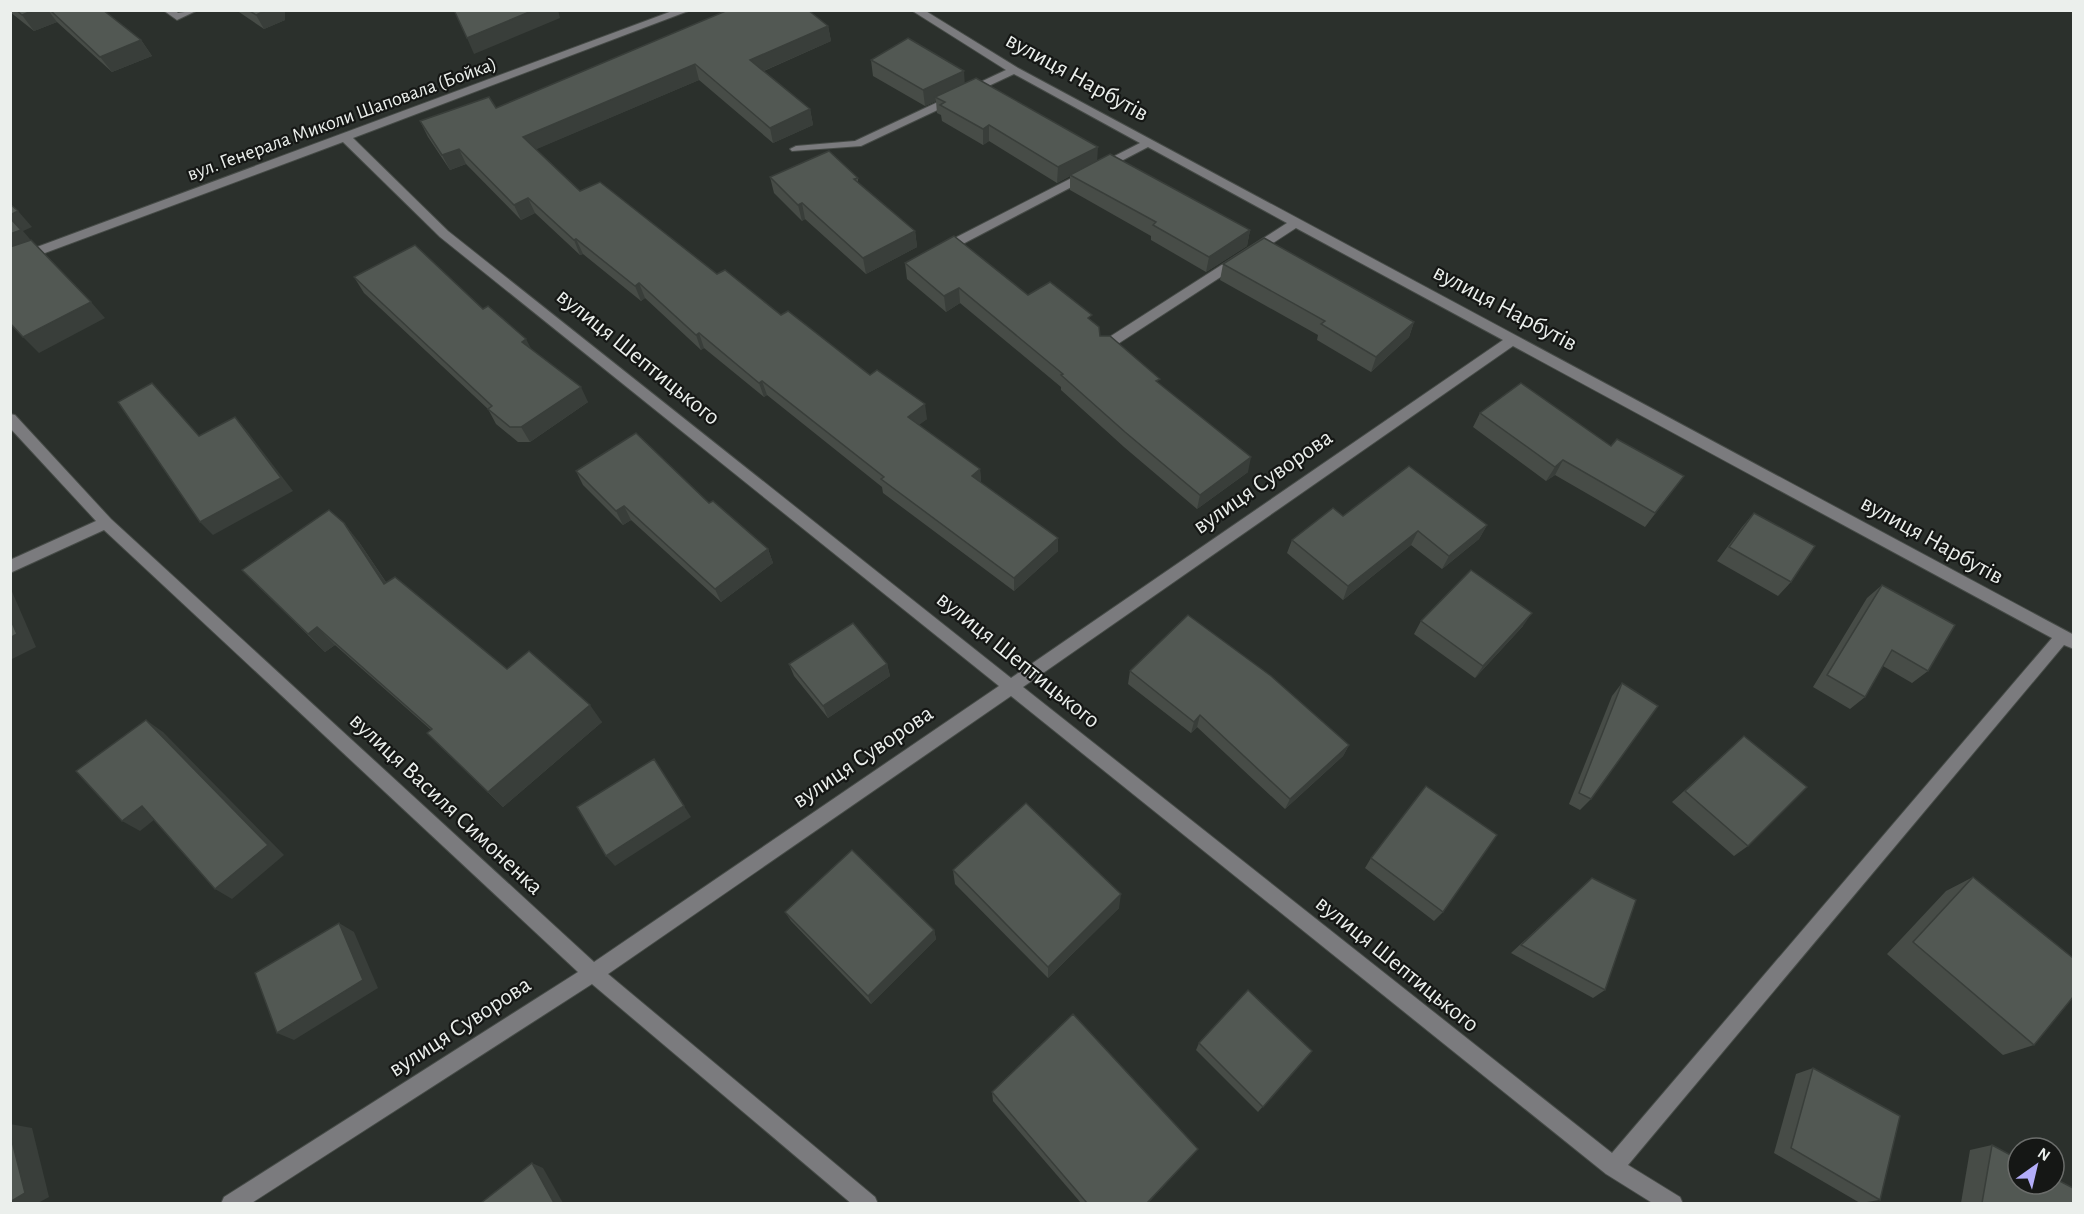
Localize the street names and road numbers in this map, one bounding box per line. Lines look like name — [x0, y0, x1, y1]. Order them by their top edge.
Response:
street label: вулиця Нарбутів — [1002, 28, 1152, 126]
street label: вул. Генерала Миколи Шаповала (Бойка) — [185, 54, 499, 184]
street label: вулиця Нарбутів — [1429, 260, 1581, 356]
street label: вулиця Шептицького — [552, 284, 724, 430]
street label: вулиця Суворова — [1189, 425, 1337, 539]
street label: вулиця Нарбутів — [1857, 491, 2007, 589]
street label: вулиця Шептицького — [932, 587, 1104, 733]
street label: вулиця Суворова — [788, 701, 938, 813]
street label: вулиця Василя Симоненка — [345, 708, 547, 900]
street label: вулиця Шептицького — [1311, 891, 1483, 1037]
street label: вулиця Суворова — [385, 972, 535, 1082]

